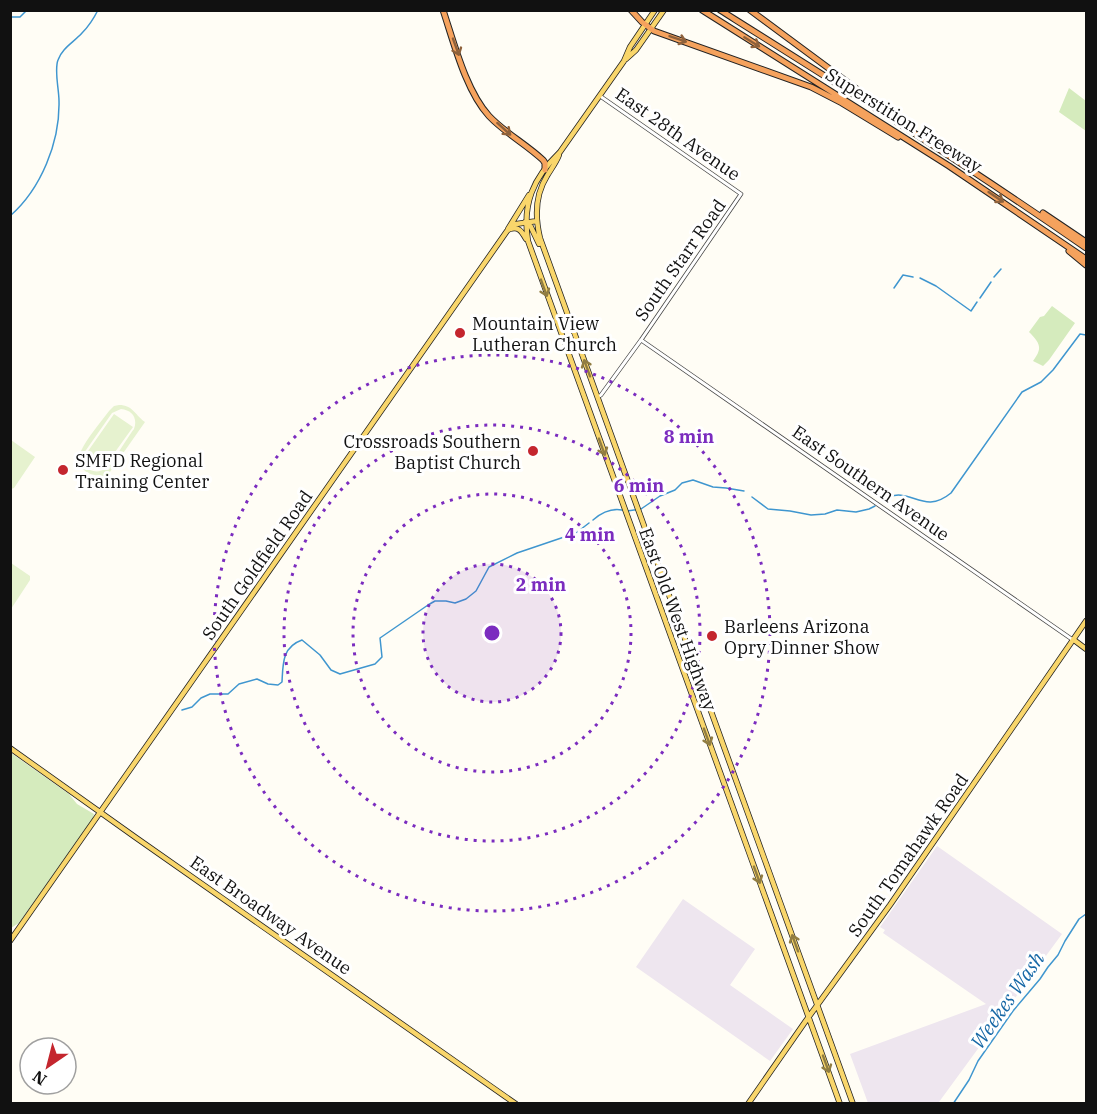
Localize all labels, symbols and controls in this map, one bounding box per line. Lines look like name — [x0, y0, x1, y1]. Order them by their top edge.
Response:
one-way arrow — [668, 34, 686, 45]
one-way arrow — [743, 36, 760, 48]
one-way arrow — [451, 37, 462, 56]
street label: Superstition Freeway — [821, 62, 987, 178]
street label: East 28th Avenue — [611, 82, 745, 186]
one-way arrow — [496, 122, 511, 136]
one-way arrow — [987, 191, 1004, 203]
street label: South Starr Road — [629, 195, 731, 325]
one-way arrow — [540, 278, 551, 297]
place label: Mountain View Lutheran Church — [472, 312, 617, 356]
marker: Mountain View Lutheran Church — [453, 326, 467, 340]
one-way arrow — [581, 359, 592, 378]
street label: East Southern Avenue — [788, 420, 954, 546]
text: 8 min — [664, 425, 714, 448]
place label: Crossroads Southern Baptist Church — [343, 430, 521, 474]
one-way arrow — [597, 437, 608, 456]
marker: Crossroads Southern Baptist Church — [526, 444, 540, 458]
place label: SMFD Regional Training Center — [75, 449, 209, 493]
marker: SMFD Regional Training Center — [56, 463, 70, 477]
text: 6 min — [614, 474, 664, 497]
street label: South Goldfield Road — [197, 486, 317, 644]
text: 4 min — [565, 523, 615, 546]
street label: East Old West Highway — [634, 524, 722, 714]
text: 2 min — [516, 573, 566, 596]
place label: Barleens Arizona Opry Dinner Show — [724, 615, 879, 659]
centre of rings — [482, 623, 502, 643]
marker: Barleens Arizona Opry Dinner Show — [705, 629, 719, 643]
one-way arrow — [702, 727, 713, 746]
street label: South Tomahawk Road — [843, 769, 973, 941]
street label: East Broadway Avenue — [186, 850, 356, 980]
one-way arrow — [752, 865, 763, 883]
one-way arrow — [788, 934, 799, 953]
water label: Weekes Wash — [964, 946, 1050, 1054]
north arrow — [18, 1036, 78, 1096]
one-way arrow — [821, 1054, 832, 1073]
text: N — [28, 1066, 50, 1090]

